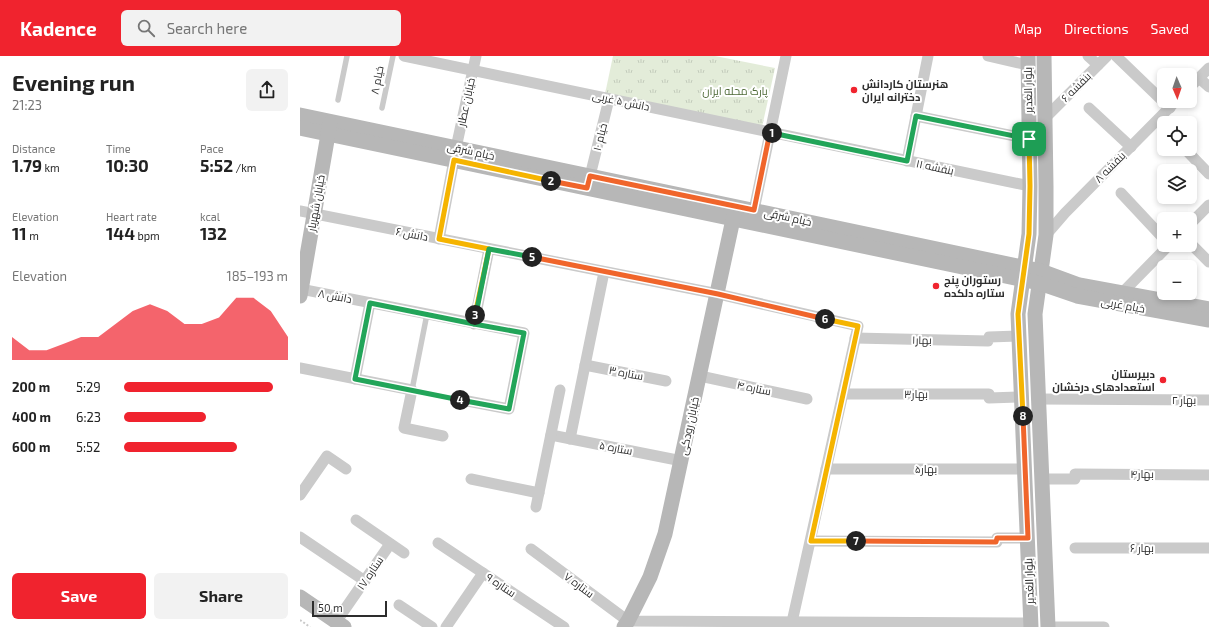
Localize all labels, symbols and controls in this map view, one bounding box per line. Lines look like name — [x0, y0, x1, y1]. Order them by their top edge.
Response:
search box — [121, 10, 401, 46]
text: Kadence — [20, 17, 97, 40]
icon: search — [135, 17, 157, 39]
text: Search here — [167, 19, 247, 37]
text: Map — [1014, 20, 1042, 37]
text: Directions — [1064, 20, 1129, 37]
text: Saved — [1151, 20, 1189, 37]
street label: خیام ۸ — [367, 65, 388, 96]
street label: بلوار الغدیر — [1021, 67, 1035, 114]
north arrow — [1157, 68, 1197, 108]
map controls — [1157, 68, 1197, 300]
text: Evening run — [12, 69, 135, 95]
button: share — [246, 69, 288, 111]
street label: بنفشه ۶ — [1058, 69, 1093, 104]
street label: خیابان عطار — [454, 76, 478, 129]
place label: هنرستان کاردانش دخترانه ایران — [862, 77, 949, 104]
park label: پارک محله ایران — [702, 84, 768, 98]
marker: هنرستان کاردانش دخترانه ایران — [849, 85, 859, 95]
street label: دانش ۵ غربی — [591, 88, 651, 114]
text: 21:23 — [12, 97, 42, 113]
button: locate — [1157, 116, 1197, 156]
street label: خیام ۱۰ — [590, 122, 611, 153]
pin — [1012, 122, 1046, 156]
pin: 1 — [762, 123, 782, 143]
text: 1 — [770, 126, 774, 139]
icon: arrive — [1018, 128, 1040, 150]
street label: خیام شرقی — [446, 139, 496, 164]
text: Distance — [12, 142, 55, 155]
text: Time — [106, 142, 131, 155]
text: Pace — [200, 142, 224, 155]
street label: بنفشه ۸ — [1091, 148, 1128, 185]
text: 1.79 — [12, 155, 42, 175]
text: 10:30 — [106, 155, 149, 175]
text: 5:52 — [200, 155, 233, 175]
street label: بنفشه ۱۱ — [915, 156, 955, 177]
text: km — [42, 161, 60, 174]
text: /km — [233, 161, 256, 174]
button: layers — [1157, 164, 1197, 204]
pin: 2 — [541, 171, 561, 191]
street label: خیابان شهریار — [304, 174, 328, 233]
text: 2 — [548, 174, 554, 187]
street label: خیام شرقی — [763, 205, 813, 230]
text: Elevation — [12, 210, 59, 223]
text: Heart rate — [106, 210, 157, 223]
text: kcal — [200, 210, 220, 223]
button: + — [1157, 212, 1197, 252]
text: 11 — [12, 223, 27, 243]
text: 144 — [106, 223, 135, 243]
text: 132 — [200, 223, 227, 243]
street label: دانش ۶ — [395, 224, 429, 244]
text: m — [27, 229, 39, 242]
text: bpm — [135, 229, 160, 242]
pin: 5 — [522, 247, 542, 267]
text: 5 — [529, 250, 535, 263]
button: − — [1157, 260, 1197, 300]
text: Elevation — [12, 268, 67, 284]
text: 185–193 m — [227, 268, 288, 284]
place label: رستوران پنج ستاره دلکده — [944, 273, 1005, 300]
marker: رستوران پنج ستاره دلکده — [931, 281, 941, 291]
street label: دانش ۸ — [317, 286, 353, 306]
street label: خیام غربی — [1100, 294, 1146, 317]
pin: 3 — [465, 305, 485, 325]
text: 3 — [472, 308, 478, 321]
pin: 6 — [815, 309, 835, 329]
text: 6 — [822, 312, 828, 325]
street label: بهار۱ — [912, 333, 932, 347]
street label: ستاره ۳ — [608, 363, 644, 383]
place label: دبیرستان استعدادهای درخشان — [1052, 367, 1155, 394]
marker: دبیرستان استعدادهای درخشان — [1158, 375, 1168, 385]
street label: ستاره ۴ — [736, 378, 772, 398]
text: 200 m — [12, 379, 50, 395]
text: 5:29 — [76, 379, 101, 395]
street label: بهار۳ — [904, 387, 928, 401]
pin: 4 — [450, 390, 470, 410]
text: 4 — [456, 393, 464, 406]
street label: بهار ۲ — [1172, 393, 1196, 407]
street label: خیابان رودکی — [676, 396, 702, 456]
pin: 8 — [1013, 406, 1033, 426]
text: 400 m — [12, 409, 51, 425]
text: 6:23 — [76, 409, 101, 425]
text: 8 — [1020, 409, 1026, 422]
street label: ستاره ۵ — [598, 438, 634, 458]
text: 600 m — [12, 439, 50, 455]
text: 5:52 — [76, 439, 100, 455]
street label: بهار۵ — [915, 462, 937, 476]
street label: بهار۴ — [1130, 467, 1154, 481]
pin: 7 — [846, 531, 866, 551]
text: 7 — [853, 534, 859, 547]
street label: بهار ۶ — [1130, 541, 1154, 555]
street label: ستاره ۱۷ — [354, 553, 386, 593]
street label: بلوار الغدیر — [1021, 558, 1037, 605]
street label: ستاره ۷ — [561, 569, 597, 601]
street label: ستاره ۹ — [483, 570, 519, 600]
button: Save — [12, 573, 146, 619]
button: Share — [154, 573, 288, 619]
scale bar — [312, 599, 387, 618]
text: 50 m — [318, 601, 343, 614]

